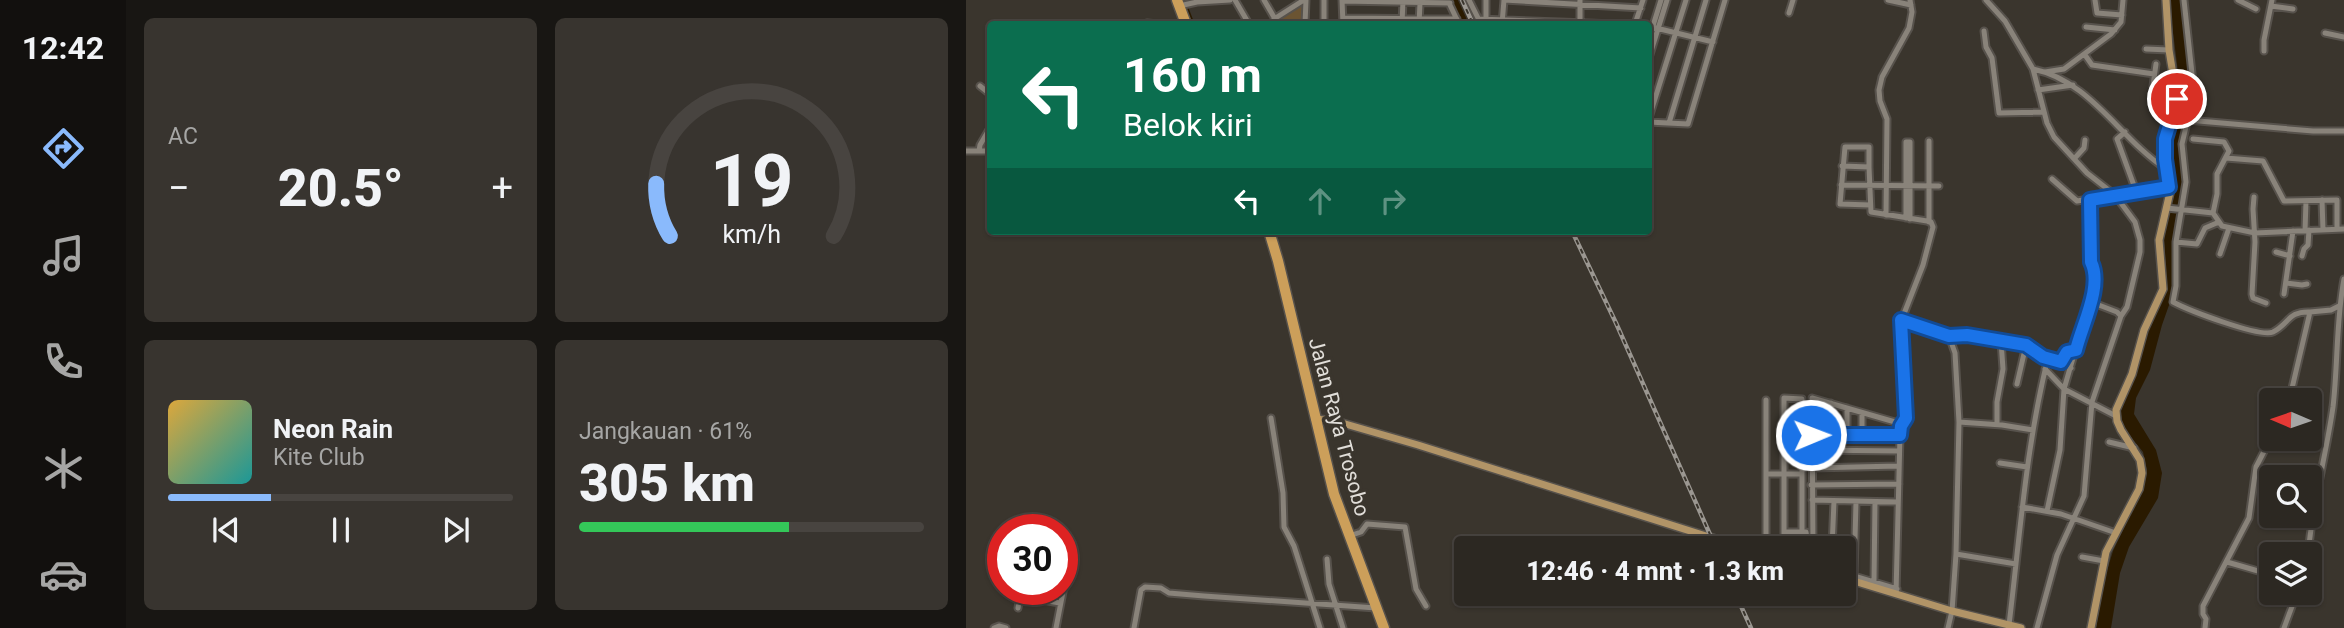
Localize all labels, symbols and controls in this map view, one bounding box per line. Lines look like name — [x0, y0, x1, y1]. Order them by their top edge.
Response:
text: 12:42 — [22, 29, 104, 67]
text: 160 m — [1123, 47, 1262, 104]
icon: left — [1008, 49, 1099, 140]
pin — [2147, 69, 2207, 129]
icon: arrive — [2158, 80, 2196, 118]
text: Belok kiri — [1123, 106, 1253, 144]
text: AC — [168, 123, 198, 150]
icon: directions — [39, 124, 88, 173]
text: 19 — [710, 138, 793, 224]
text: 20.5° — [278, 158, 404, 219]
text: − — [168, 166, 190, 210]
text: + — [491, 166, 513, 210]
icon: left — [1228, 182, 1266, 220]
icon: ahead — [1301, 182, 1339, 220]
icon: right — [1374, 182, 1412, 220]
text: km/h — [722, 220, 781, 249]
icon: music — [39, 231, 88, 280]
street label: Jalan Raya Trosobo — [1304, 335, 1374, 519]
icon: phone — [39, 337, 88, 386]
north arrow — [2259, 388, 2322, 452]
map controls — [2259, 388, 2322, 605]
position arrow — [1774, 398, 1848, 472]
text: Neon Rain — [273, 414, 393, 444]
text: Jangkauan · 61% — [579, 418, 752, 445]
icon: climate — [39, 444, 88, 493]
text: Kite Club — [273, 444, 365, 471]
text: 305 km — [579, 453, 755, 514]
button: search — [2259, 465, 2322, 528]
icon: previous — [207, 511, 245, 549]
icon: pause — [322, 511, 360, 549]
icon: next — [437, 511, 475, 549]
speed limit sign: 30 — [987, 514, 1078, 605]
button: layers — [2259, 542, 2322, 605]
icon: car — [39, 550, 88, 599]
text: 12:46 · 4 mnt · 1.3 km — [1526, 556, 1784, 586]

